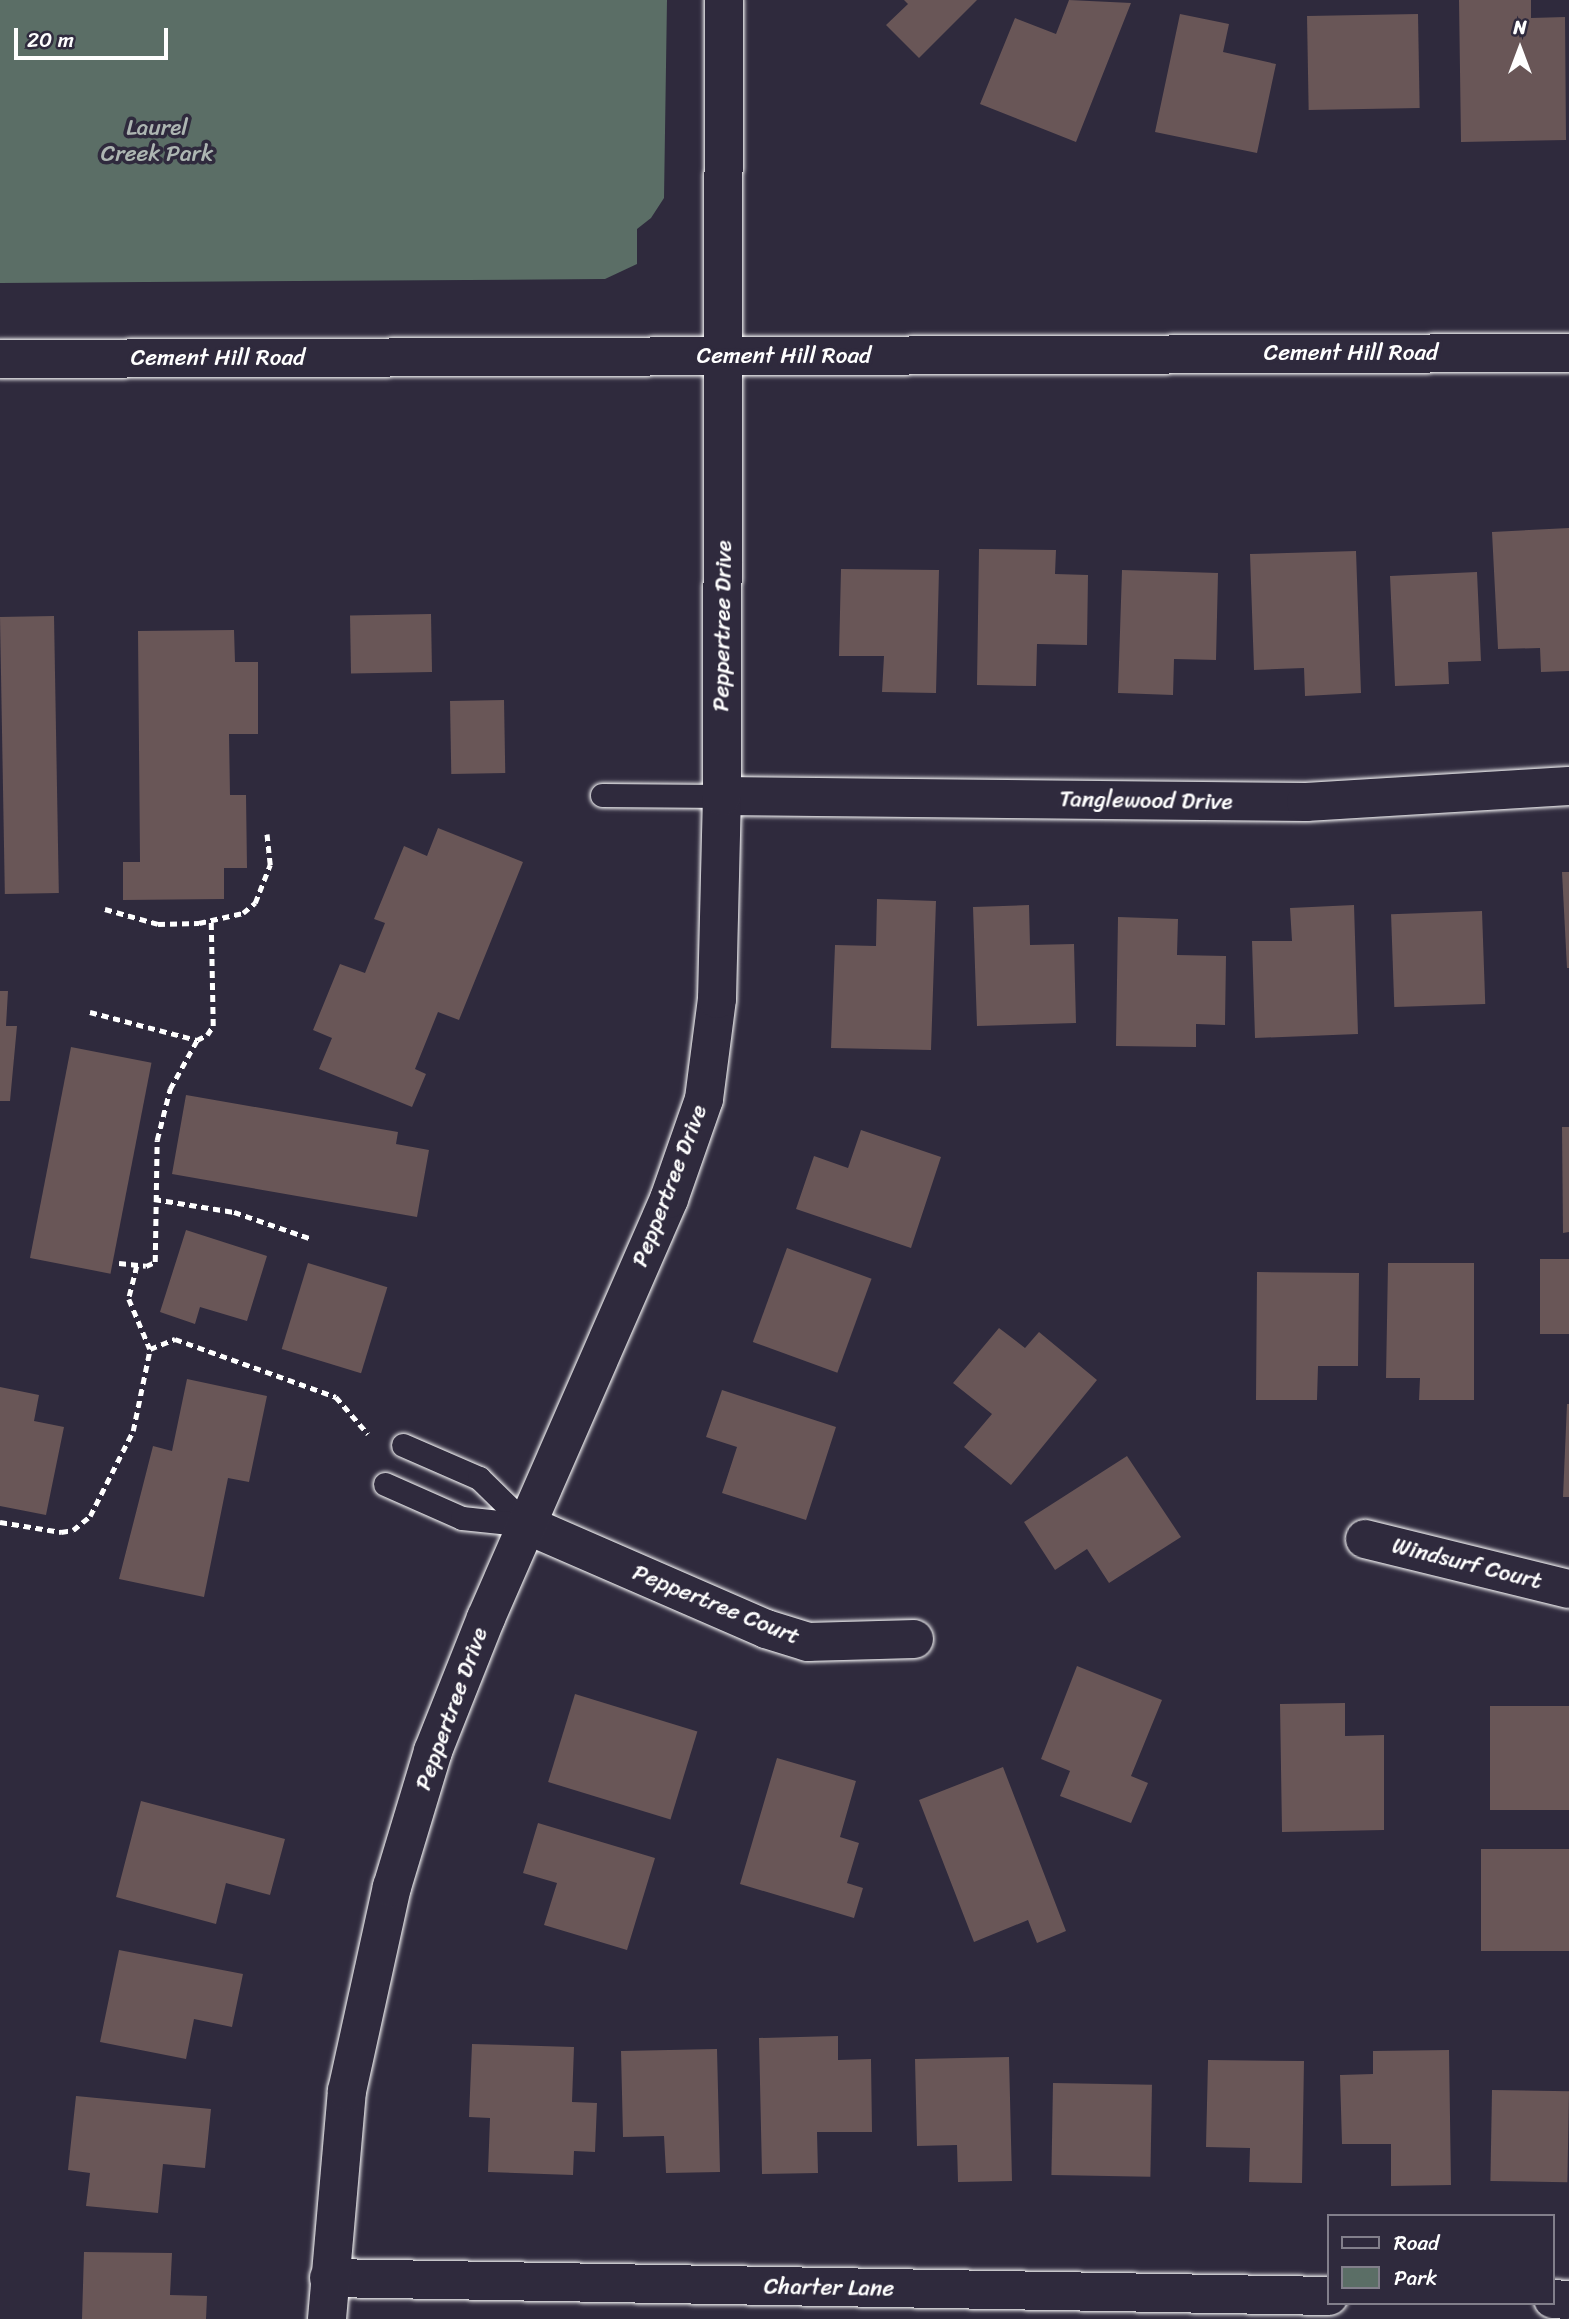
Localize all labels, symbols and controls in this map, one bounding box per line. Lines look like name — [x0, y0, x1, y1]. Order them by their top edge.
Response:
text: N — [1513, 11, 1527, 44]
scale bar — [18, 14, 172, 58]
north arrow — [1485, 14, 1555, 84]
text: 20 m — [27, 21, 74, 59]
park label: Laurel Creek Park — [101, 114, 213, 168]
street label: Cement Hill Road — [1264, 339, 1438, 367]
street label: Cement Hill Road — [697, 342, 871, 370]
street label: Cement Hill Road — [131, 344, 305, 372]
street label: Peppertree Drive — [708, 540, 738, 712]
street label: Tanglewood Drive — [1059, 786, 1233, 816]
street label: Peppertree Drive — [626, 1101, 714, 1271]
street label: Windsurf Court — [1389, 1532, 1545, 1596]
street label: Peppertree Court — [629, 1559, 803, 1651]
street label: Peppertree Drive — [410, 1624, 494, 1794]
legend — [1328, 2214, 1555, 2305]
text: Road — [1394, 2224, 1439, 2262]
text: Park — [1394, 2259, 1437, 2297]
street label: Charter Lane — [764, 2273, 894, 2303]

